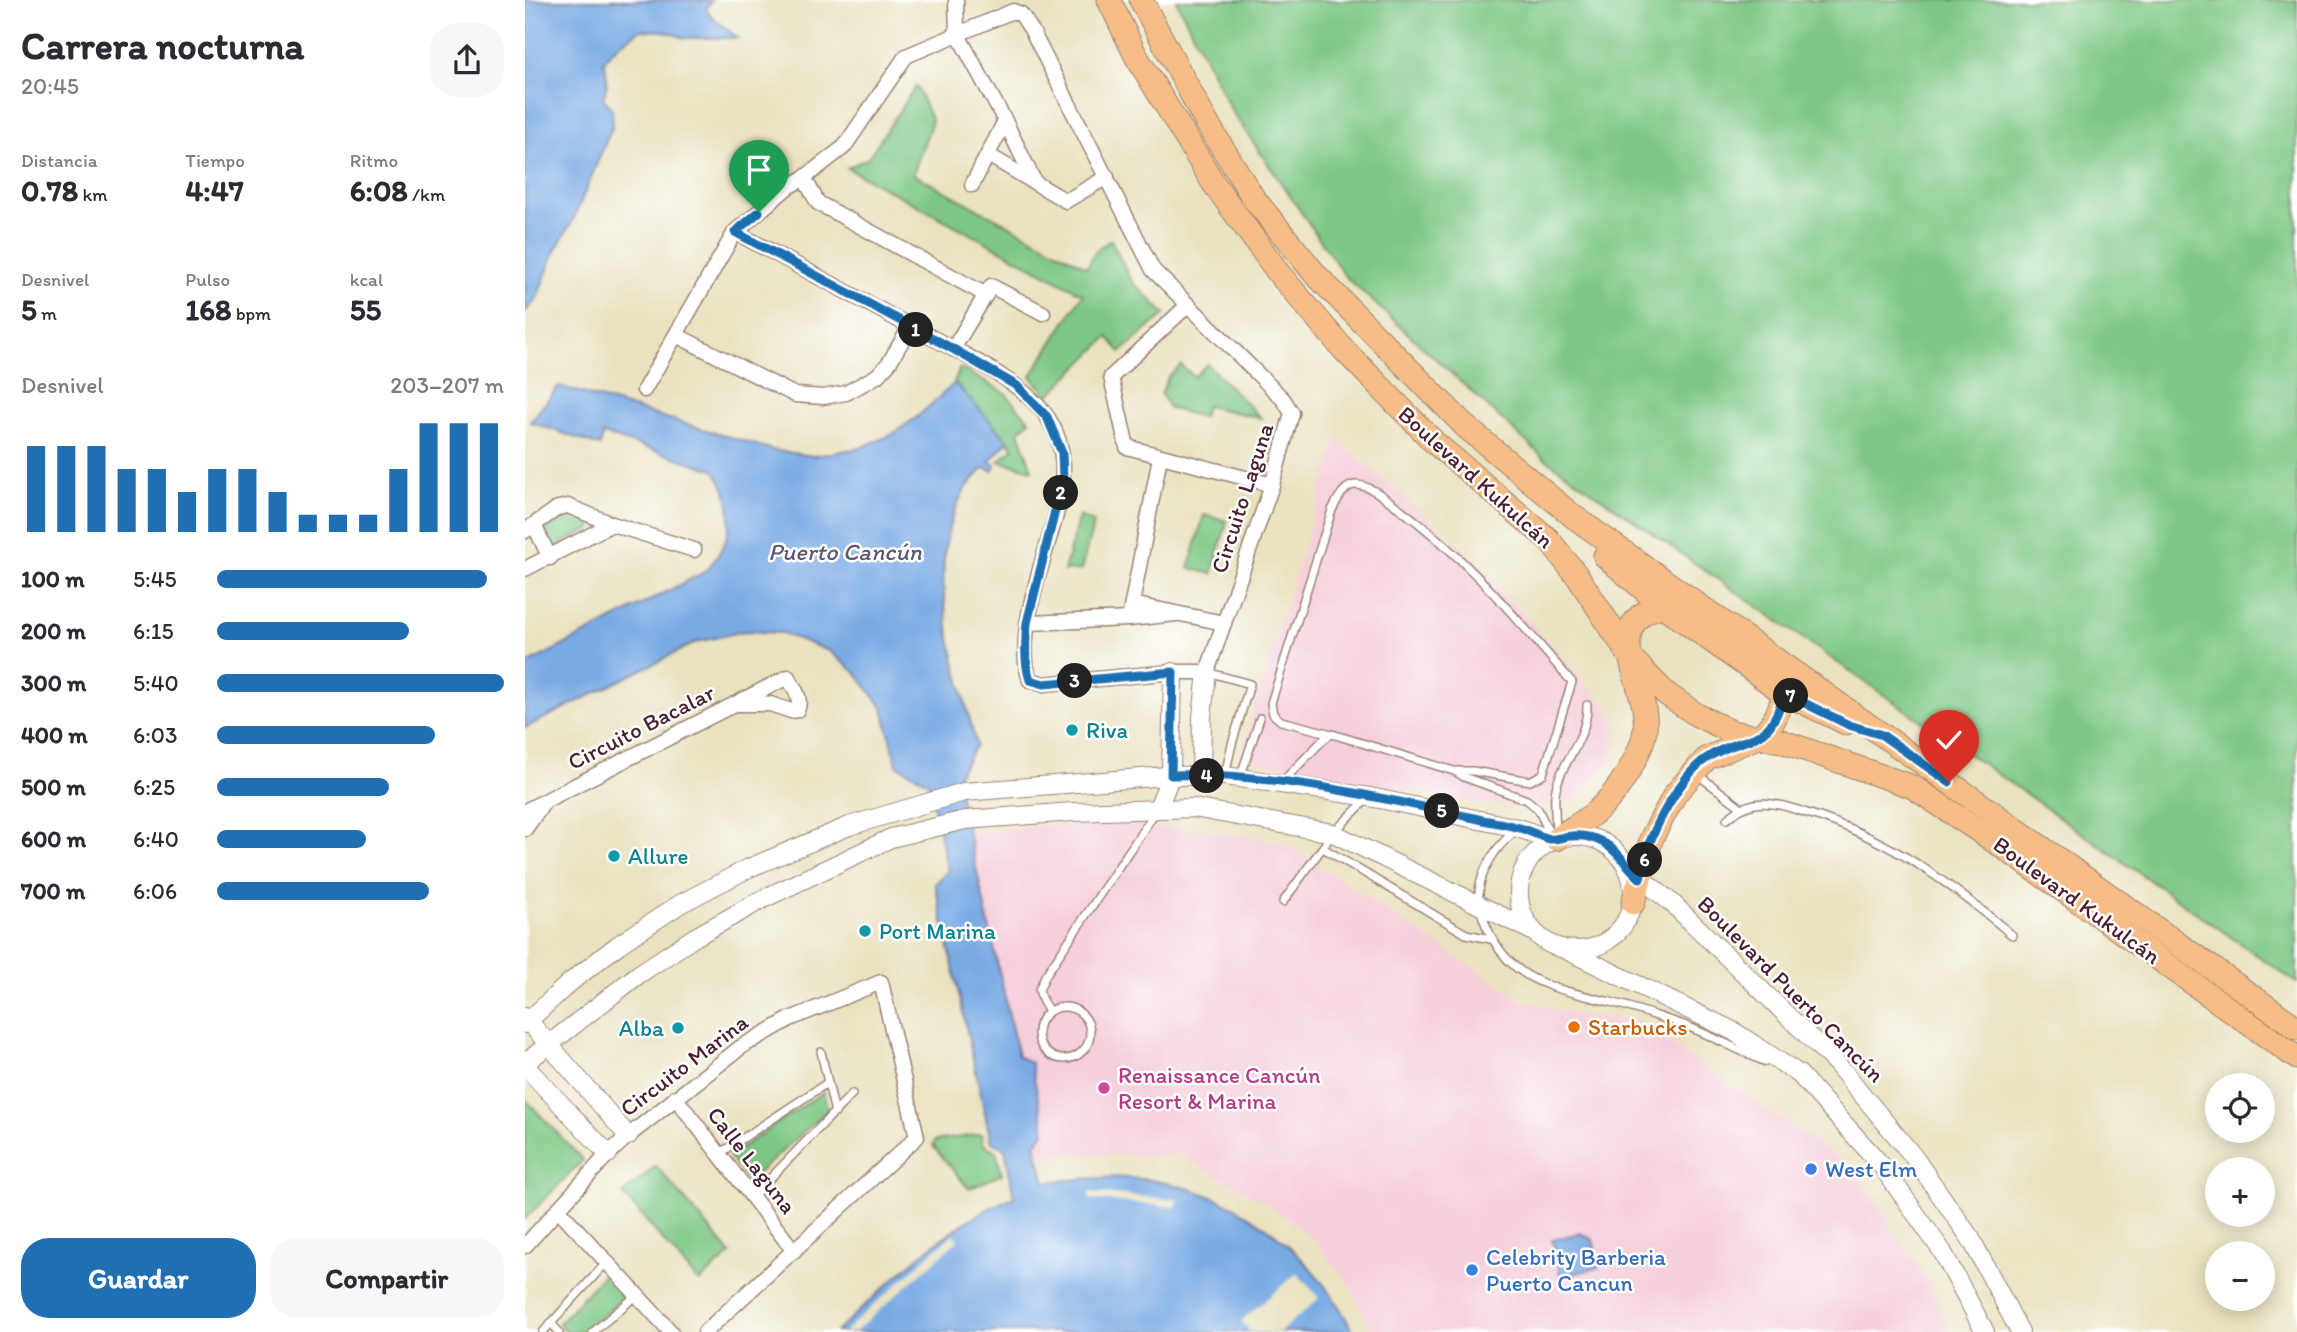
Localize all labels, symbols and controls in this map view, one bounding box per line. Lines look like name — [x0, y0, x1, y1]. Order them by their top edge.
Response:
text: Carrera nocturna — [21, 23, 304, 69]
button: share — [430, 23, 504, 97]
text: 20:45 — [21, 72, 79, 100]
pin — [729, 140, 789, 212]
text: Distancia — [21, 149, 98, 172]
text: Tiempo — [185, 149, 245, 172]
text: Ritmo — [350, 149, 398, 172]
icon: arrive — [740, 151, 778, 189]
text: 0.78 — [21, 172, 78, 209]
text: 4:47 — [185, 172, 244, 209]
text: 6:08 — [350, 172, 408, 209]
text: km — [78, 183, 108, 206]
text: /km — [408, 183, 445, 206]
text: Desnivel — [21, 268, 89, 291]
text: Pulso — [185, 268, 230, 291]
text: kcal — [350, 268, 383, 291]
text: 5 — [21, 291, 37, 328]
text: 168 — [185, 291, 232, 328]
text: 55 — [350, 291, 381, 328]
text: m — [37, 302, 57, 325]
text: bpm — [232, 302, 271, 325]
pin: 1 — [899, 312, 933, 348]
text: 1 — [911, 318, 920, 341]
text: Desnivel — [21, 371, 104, 399]
text: 203–207 m — [390, 371, 504, 399]
street label: Boulevard Kukulcán — [1392, 400, 1560, 554]
street label: Circuito Laguna — [1205, 419, 1279, 577]
pin: 2 — [1043, 476, 1079, 510]
text: 2 — [1056, 481, 1066, 504]
water label: Puerto Cancún — [768, 537, 922, 566]
text: 100 m — [21, 565, 85, 593]
text: 5:45 — [133, 565, 177, 593]
text: 200 m — [21, 617, 86, 645]
text: 6:15 — [133, 617, 174, 645]
pin: 3 — [1057, 664, 1093, 698]
text: 300 m — [21, 669, 86, 697]
text: 5:40 — [133, 669, 179, 697]
text: 3 — [1069, 669, 1080, 692]
street label: Circuito Bacalar — [563, 678, 719, 776]
pin: 7 — [1773, 678, 1809, 714]
text: 7 — [1786, 684, 1795, 707]
pin — [1919, 710, 1979, 782]
place label: Riva — [1086, 716, 1128, 744]
text: 400 m — [21, 721, 88, 749]
text: 6:03 — [133, 721, 178, 749]
icon: check — [1930, 721, 1968, 759]
marker: Riva — [1064, 722, 1080, 738]
pin: 4 — [1189, 758, 1225, 794]
text: 4 — [1201, 764, 1212, 787]
text: 500 m — [21, 773, 86, 801]
text: 6:25 — [133, 773, 175, 801]
pin: 5 — [1425, 794, 1459, 828]
text: 5 — [1437, 799, 1446, 822]
text: 600 m — [21, 825, 86, 853]
text: 6:40 — [133, 825, 179, 853]
street label: Boulevard Kukulcán — [1988, 830, 2166, 970]
place label: Allure — [628, 842, 689, 870]
pin: 6 — [1627, 842, 1663, 878]
marker: Allure — [606, 848, 622, 864]
text: 6 — [1639, 848, 1650, 871]
text: 700 m — [21, 877, 85, 905]
text: 6:06 — [133, 877, 177, 905]
street label: Boulevard Puerto Cancún — [1692, 890, 1890, 1088]
place label: Port Marina — [879, 917, 996, 945]
marker: Port Marina — [857, 923, 873, 939]
street label: Circuito Marina — [615, 1008, 753, 1122]
place label: Starbucks — [1588, 1013, 1688, 1041]
place label: Alba — [619, 1014, 664, 1042]
marker: Starbucks — [1566, 1019, 1582, 1035]
marker: Alba — [670, 1020, 686, 1036]
place label: Renaissance Cancún Resort & Marina — [1118, 1061, 1321, 1115]
map controls — [2205, 1073, 2275, 1311]
button: locate — [2205, 1073, 2275, 1143]
marker: Renaissance Cancún Resort & Marina — [1096, 1080, 1112, 1096]
street label: Calle Laguna — [701, 1101, 803, 1219]
place label: West Elm — [1825, 1155, 1917, 1183]
button: + — [2205, 1157, 2275, 1227]
marker: West Elm — [1803, 1161, 1819, 1177]
button: Guardar — [21, 1238, 256, 1318]
button: Compartir — [270, 1238, 504, 1318]
button: − — [2205, 1241, 2275, 1311]
place label: Celebrity Barberia Puerto Cancun — [1486, 1243, 1666, 1297]
marker: Celebrity Barberia Puerto Cancun — [1464, 1262, 1480, 1278]

